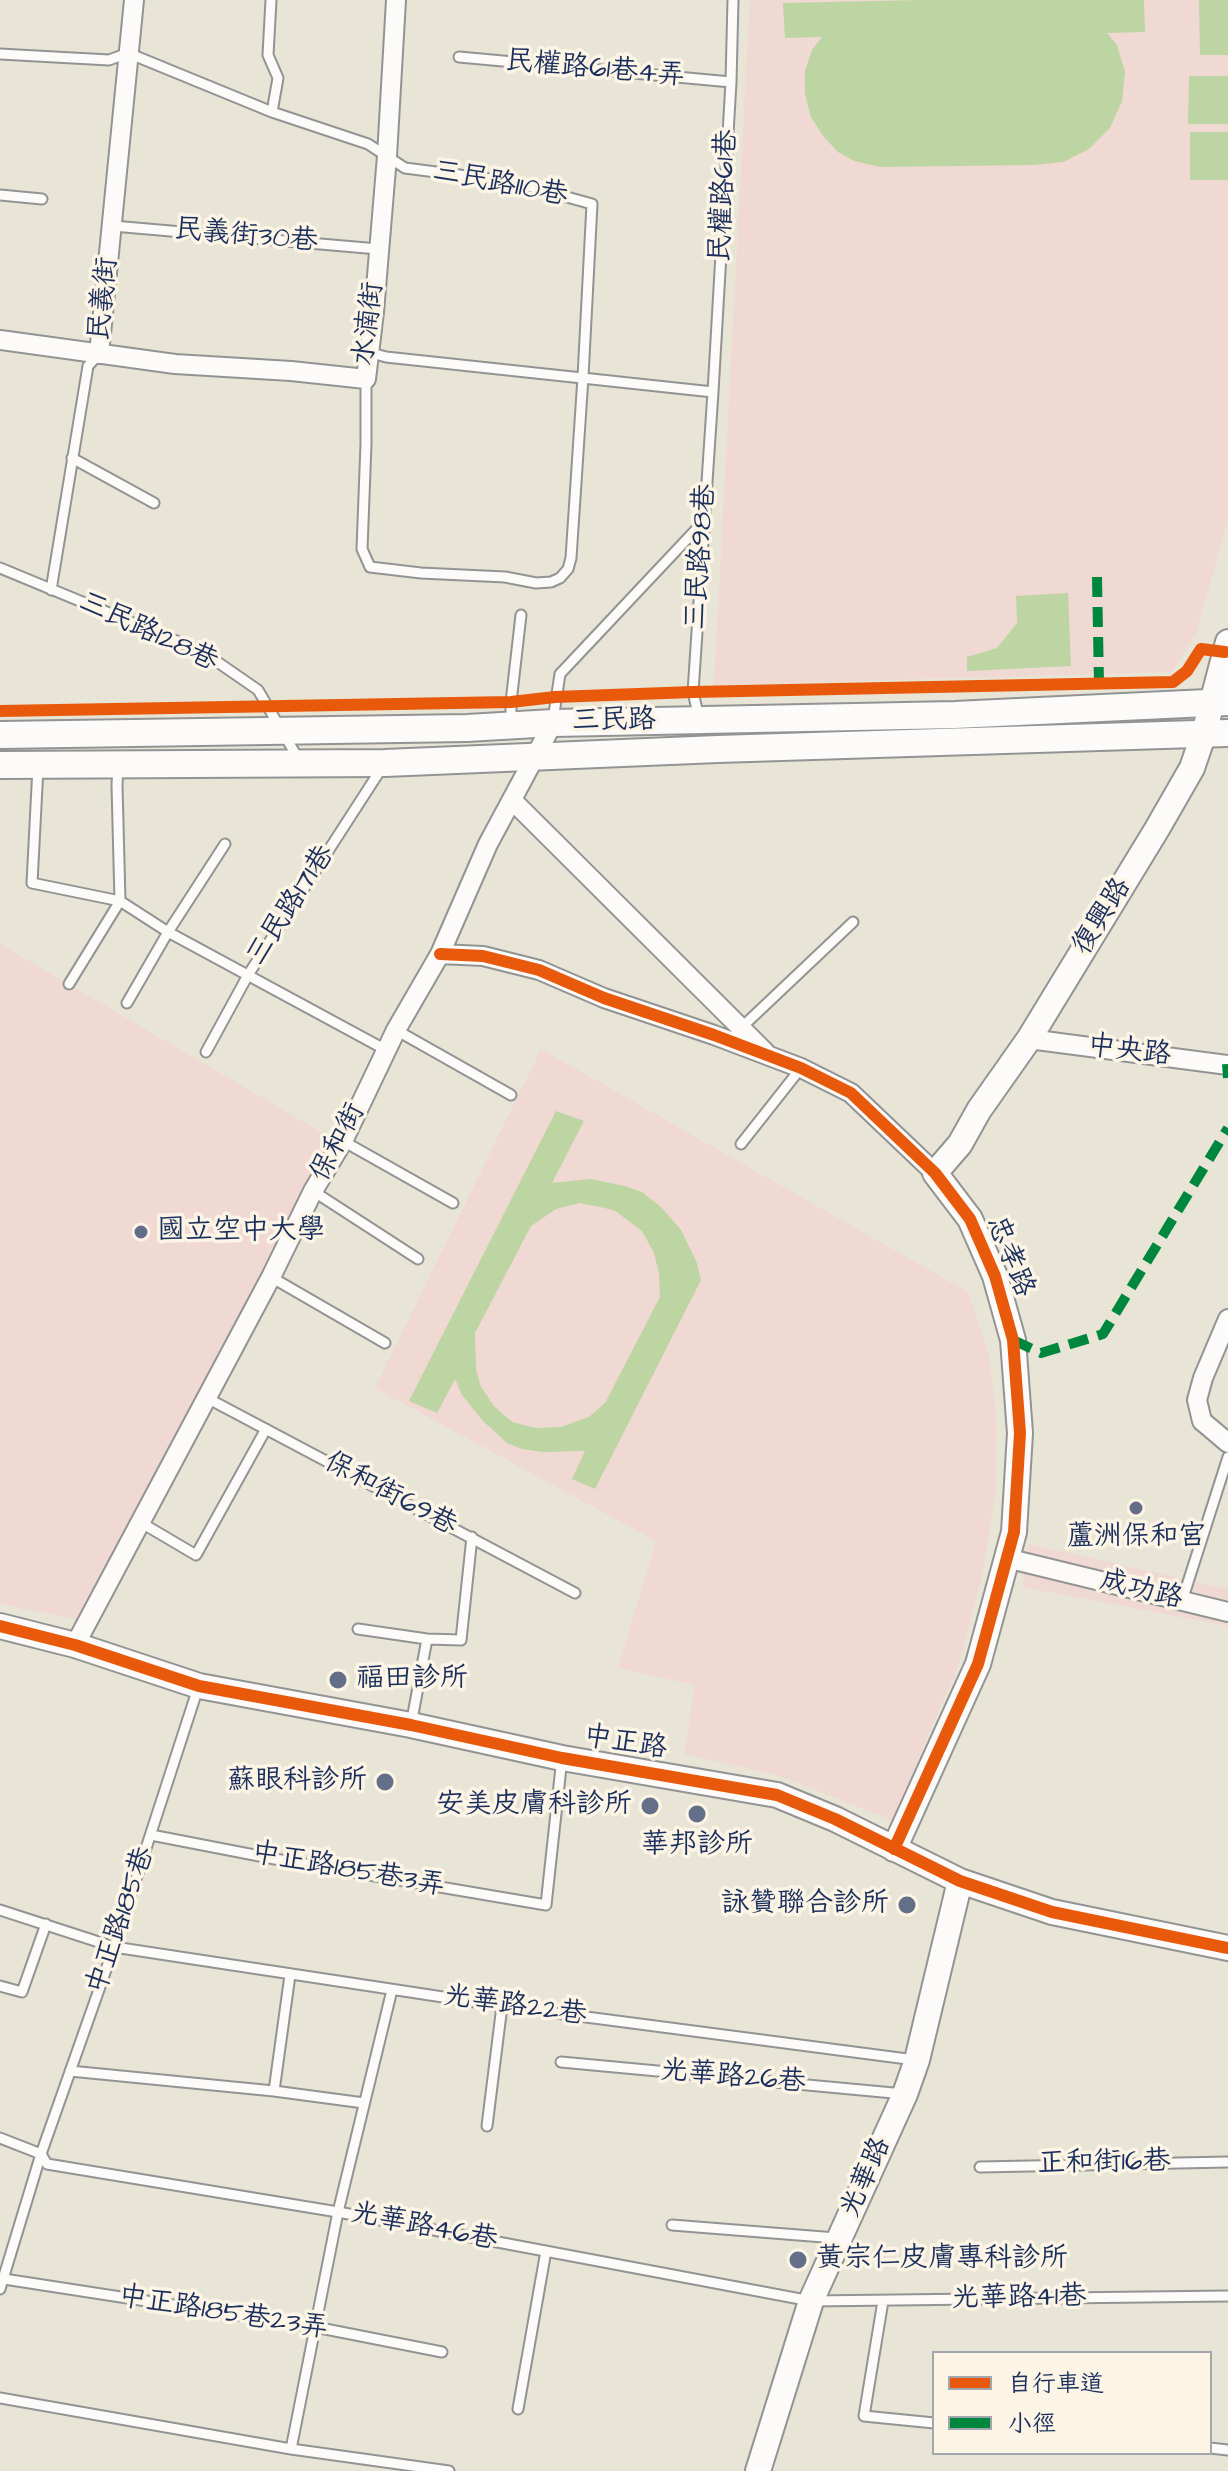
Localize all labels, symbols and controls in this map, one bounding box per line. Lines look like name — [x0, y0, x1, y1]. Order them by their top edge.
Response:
street label: 民權路61巷4弄 — [504, 45, 686, 95]
street label: 民權路61巷 — [705, 129, 745, 263]
street label: 三民路110巷 — [430, 155, 570, 215]
street label: 民義街30巷 — [173, 214, 319, 260]
street label: 民義街 — [84, 255, 126, 343]
street label: 水湳街 — [348, 280, 392, 368]
street label: 三民路98巷 — [680, 483, 724, 631]
street label: 三民路128巷 — [73, 586, 223, 680]
street label: 三民路 — [572, 704, 656, 740]
street label: 三民路171巷 — [241, 840, 343, 972]
street label: 復興路 — [1066, 872, 1140, 962]
street label: 中央路 — [1085, 1030, 1173, 1074]
street label: 保和街 — [304, 1098, 374, 1188]
street label: 忠孝路 — [978, 1212, 1040, 1302]
place label: 國立空中大學 — [157, 1215, 325, 1249]
marker: 國立空中大學 — [132, 1223, 150, 1241]
street label: 保和街69巷 — [318, 1446, 462, 1544]
marker: 蘆洲保和宮 — [1127, 1499, 1145, 1517]
place label: 蘆洲保和宮 — [1066, 1521, 1206, 1555]
street label: 成功路 — [1096, 1565, 1186, 1617]
place label: 福田診所 — [356, 1663, 468, 1697]
marker: 福田診所 — [327, 1669, 349, 1691]
street label: 中正路 — [581, 1721, 669, 1767]
place label: 蘇眼科診所 — [227, 1765, 367, 1799]
marker: 蘇眼科診所 — [374, 1771, 396, 1793]
place label: 安美皮膚科診所 — [436, 1789, 632, 1823]
marker: 安美皮膚科診所 — [639, 1795, 661, 1817]
marker: 華邦診所 — [686, 1803, 708, 1825]
place label: 華邦診所 — [641, 1829, 753, 1863]
street label: 中正路185巷3弄 — [249, 1837, 447, 1905]
street label: 中正路185巷 — [81, 1843, 163, 1999]
place label: 詠贊聯合診所 — [721, 1888, 889, 1922]
marker: 詠贊聯合診所 — [896, 1894, 918, 1916]
street label: 光華路22巷 — [441, 1980, 589, 2034]
street label: 光華路26巷 — [659, 2055, 807, 2101]
street label: 光華路 — [835, 2133, 899, 2223]
street label: 正和街16巷 — [1037, 2146, 1171, 2182]
street label: 光華路46巷 — [348, 2197, 500, 2259]
place label: 黃宗仁皮膚專科診所 — [816, 2243, 1068, 2277]
marker: 黃宗仁皮膚專科診所 — [787, 2249, 809, 2271]
street label: 中正路185巷23弄 — [116, 2281, 330, 2347]
street label: 光華路41巷 — [951, 2281, 1087, 2317]
legend — [932, 2351, 1212, 2455]
text: 自行車道 — [1008, 2367, 1104, 2401]
text: 小徑 — [1008, 2407, 1056, 2441]

